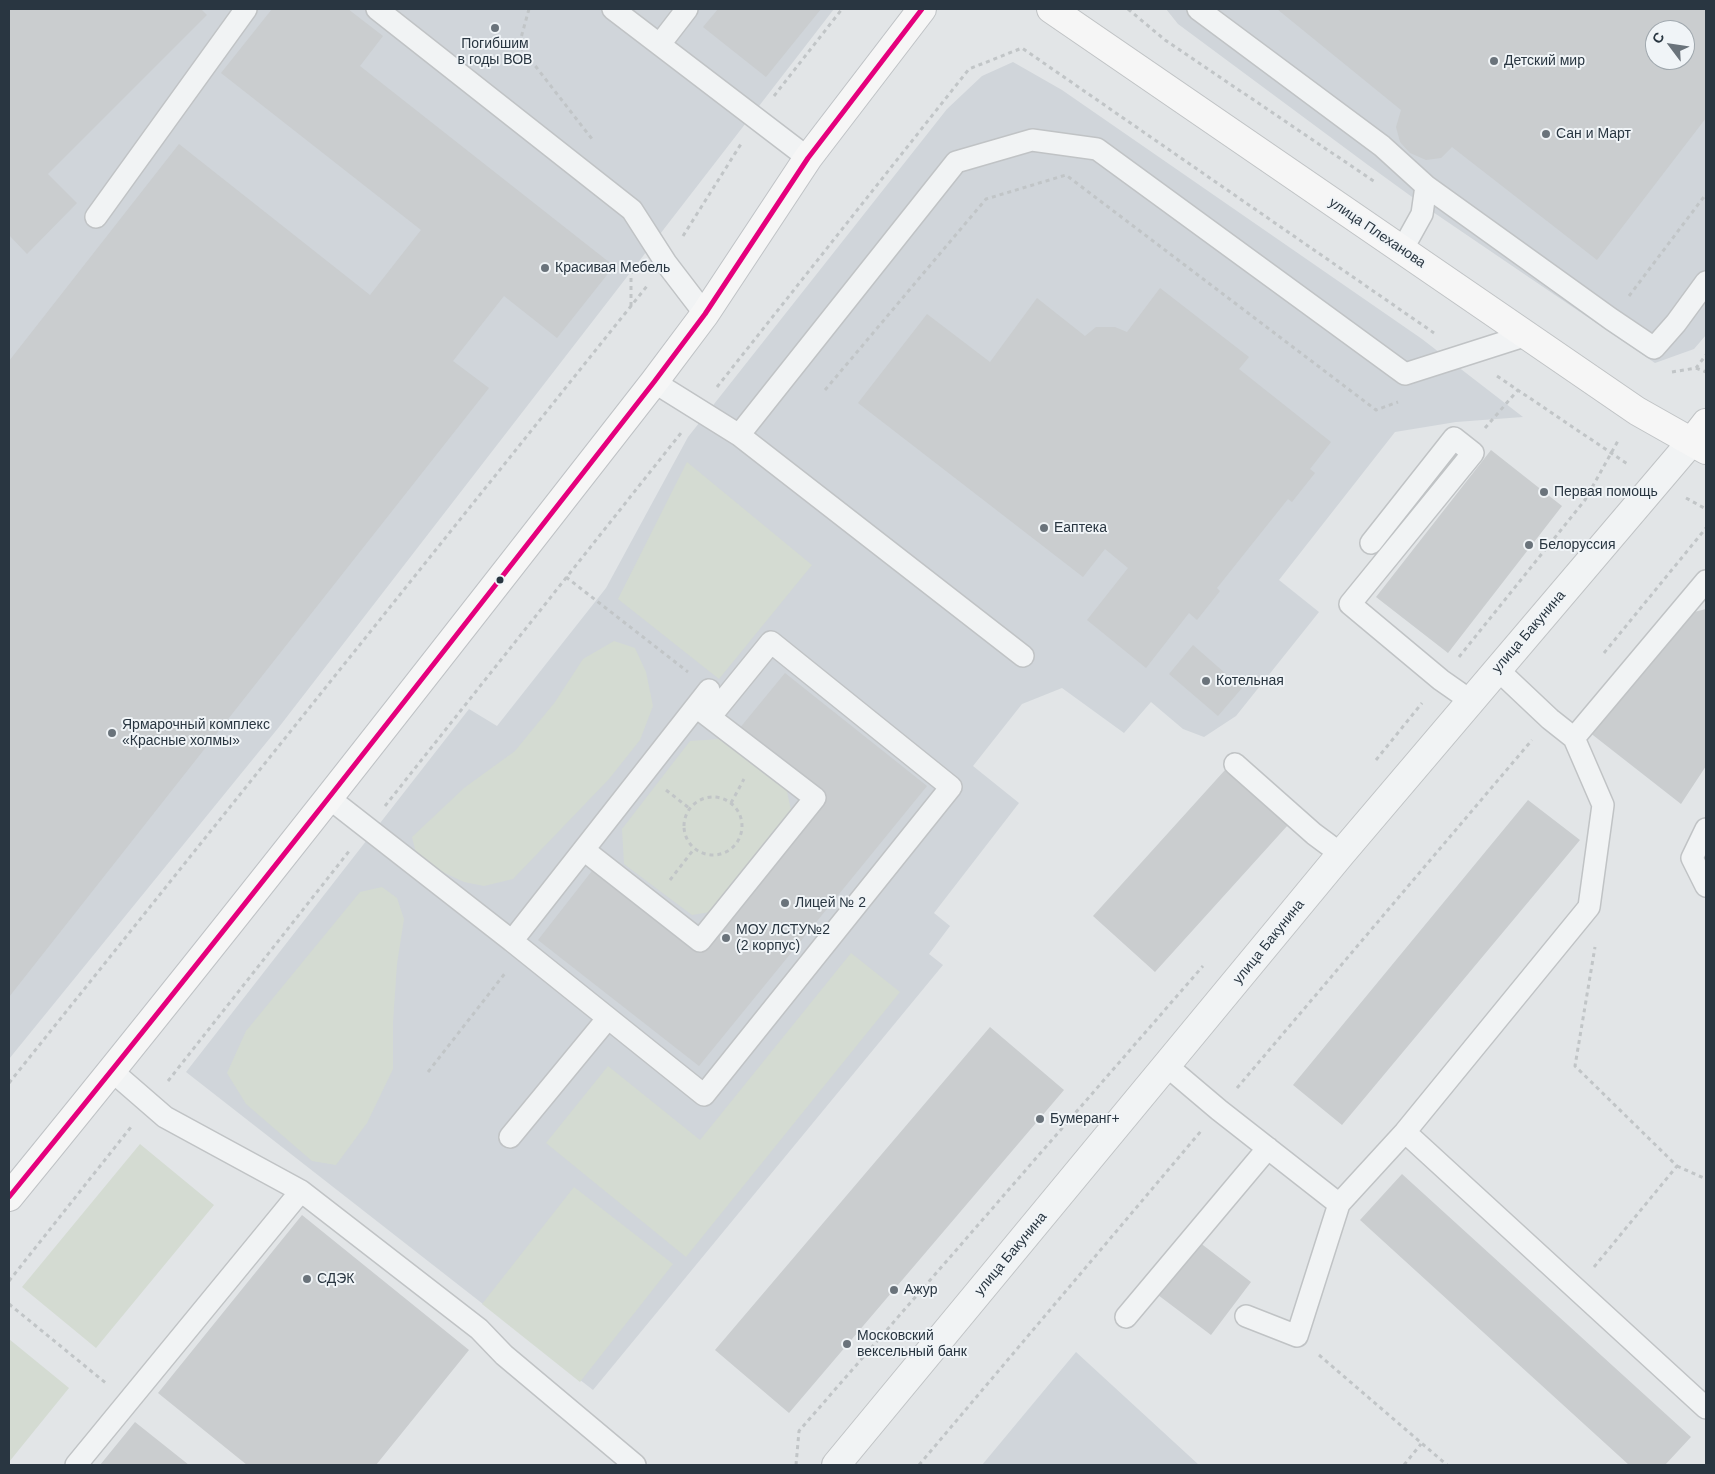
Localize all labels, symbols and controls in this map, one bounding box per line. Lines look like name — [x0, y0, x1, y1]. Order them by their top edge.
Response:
north arrow — [1645, 20, 1695, 70]
marker: Погибшим в годы ВОВ — [489, 22, 501, 34]
text: С — [1649, 29, 1667, 46]
place label: Погибшим в годы ВОВ — [458, 36, 532, 68]
place label: Детский мир — [1504, 53, 1585, 69]
marker: Детский мир — [1488, 55, 1500, 67]
place label: Сан и Март — [1556, 126, 1631, 142]
marker: Сан и Март — [1540, 128, 1552, 140]
street label: улица Плеханова — [1325, 194, 1429, 272]
place label: Красивая Мебель — [555, 260, 670, 276]
marker: Красивая Мебель — [539, 262, 551, 274]
place label: Первая помощь — [1554, 484, 1658, 500]
marker: Первая помощь — [1538, 486, 1550, 498]
place label: Еаптека — [1054, 520, 1107, 536]
marker: Еаптека — [1038, 522, 1050, 534]
place label: Белоруссия — [1539, 537, 1615, 553]
marker: Белоруссия — [1523, 539, 1535, 551]
unlabelled marker — [495, 575, 505, 585]
street label: улица Бакунина — [1489, 587, 1569, 677]
place label: Котельная — [1216, 673, 1284, 689]
marker: Котельная — [1200, 675, 1212, 687]
place label: Ярмарочный комплекс «Красные холмы» — [122, 717, 270, 750]
marker: Ярмарочный комплекс «Красные холмы» — [106, 727, 118, 739]
place label: Лицей № 2 — [795, 895, 866, 911]
street label: улица Бакунина — [1230, 896, 1308, 988]
marker: Лицей № 2 — [779, 897, 791, 909]
place label: МОУ ЛСТУ№2 (2 корпус) — [736, 922, 830, 954]
marker: МОУ ЛСТУ№2 (2 корпус) — [720, 932, 732, 944]
place label: Бумеранг+ — [1050, 1111, 1120, 1127]
marker: Бумеранг+ — [1034, 1113, 1046, 1125]
street label: улица Бакунина — [971, 1209, 1051, 1299]
place label: СДЭК — [317, 1271, 355, 1287]
marker: СДЭК — [301, 1273, 313, 1285]
place label: Ажур — [904, 1282, 937, 1298]
marker: Ажур — [888, 1284, 900, 1296]
place label: Московский вексельный банк — [857, 1328, 967, 1360]
marker: Московский вексельный банк — [841, 1338, 853, 1350]

